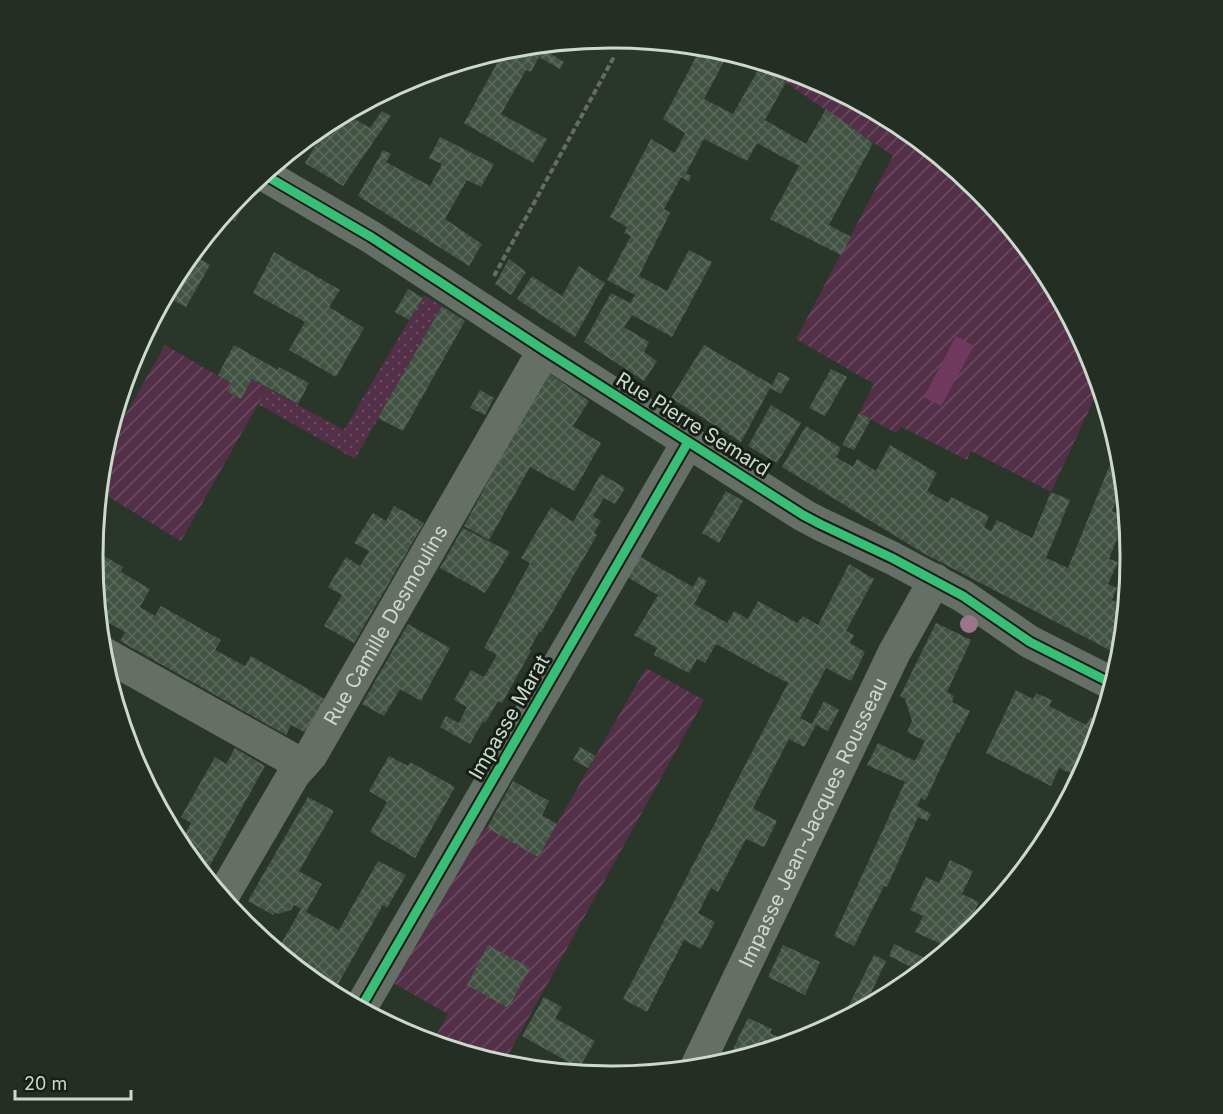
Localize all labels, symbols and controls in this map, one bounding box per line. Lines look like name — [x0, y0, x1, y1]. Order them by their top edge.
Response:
street label: Rue Pierre Semard — [612, 367, 774, 481]
street label: Rue Camille Desmoulins — [319, 520, 453, 729]
street label: Impasse Marat — [464, 650, 555, 783]
street label: Impasse Jean-Jacques Rousseau — [734, 674, 892, 971]
scale bar — [15, 1063, 130, 1101]
text: 20 m — [24, 1073, 67, 1094]

